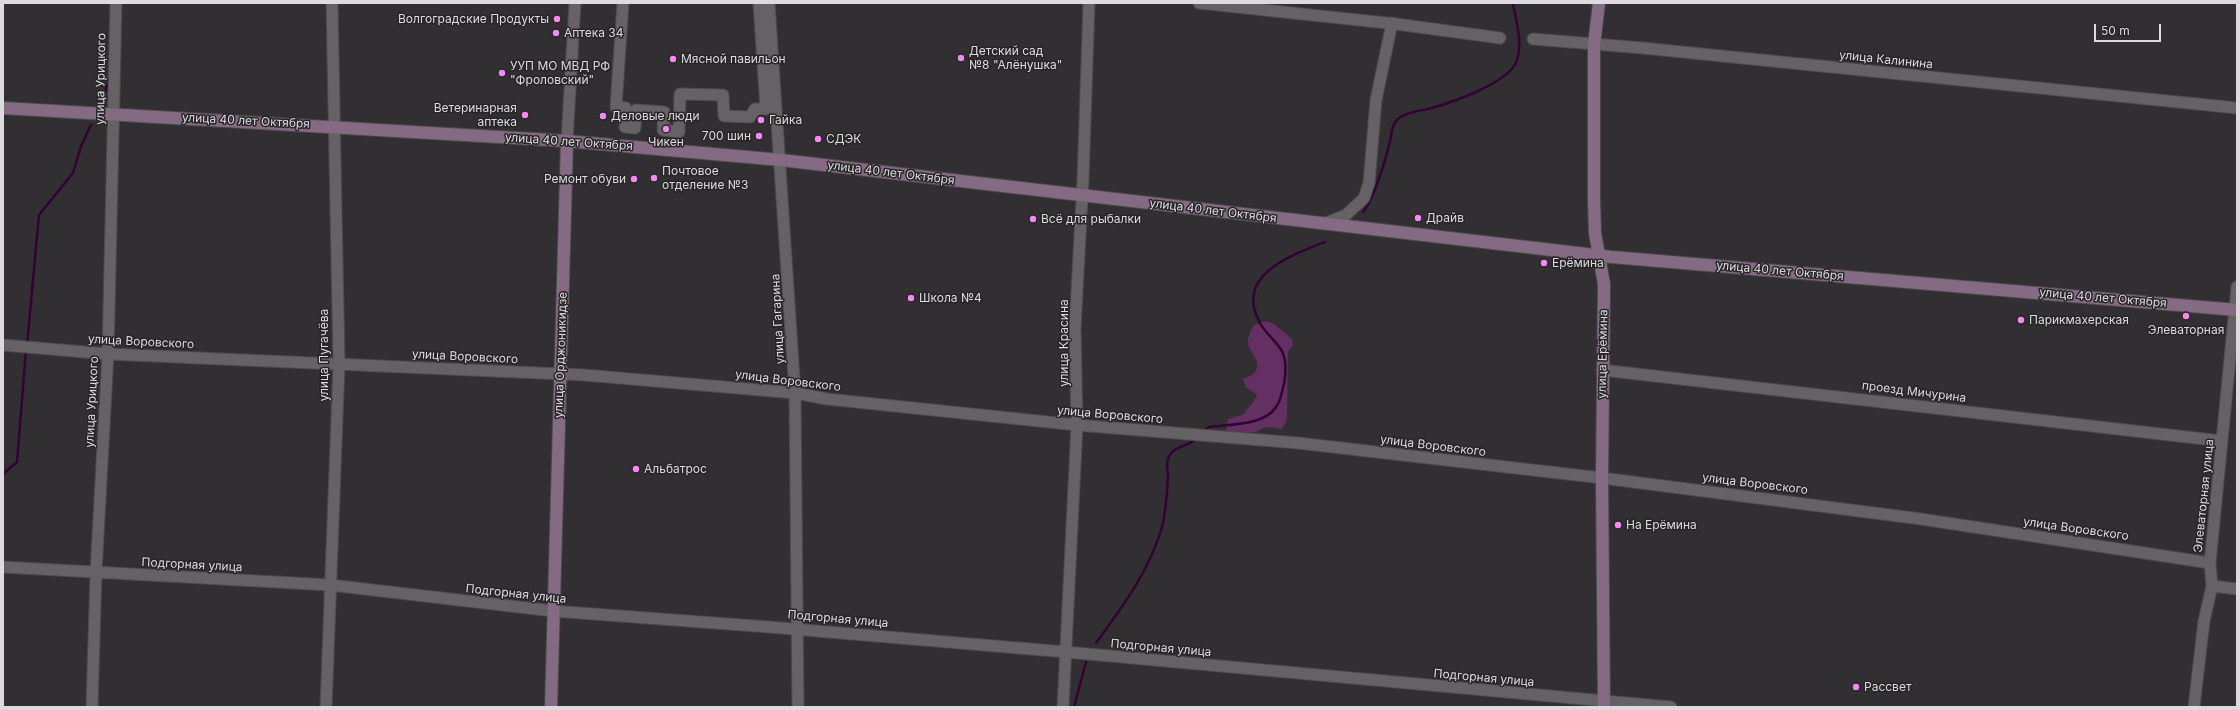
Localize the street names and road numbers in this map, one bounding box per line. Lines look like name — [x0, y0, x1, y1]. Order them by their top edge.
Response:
street label: улица Урицкого — [93, 33, 109, 125]
street label: улица Калинина — [1838, 48, 1934, 72]
street label: улица 40 лет Октября — [182, 110, 310, 132]
street label: улица 40 лет Октября — [505, 130, 633, 154]
street label: улица 40 лет Октября — [827, 158, 955, 188]
street label: улица 40 лет Октября — [1149, 196, 1277, 226]
street label: улица 40 лет Октября — [1716, 258, 1844, 284]
street label: улица Гагарина — [768, 273, 788, 365]
street label: улица 40 лет Октября — [2039, 285, 2167, 311]
street label: улица Орджоникидзе — [552, 292, 570, 418]
street label: улица Красина — [1057, 299, 1071, 387]
street label: улица Пугачёва — [317, 309, 331, 401]
street label: улица Ерёмина — [1595, 309, 1611, 399]
street label: улица Воровского — [88, 332, 194, 352]
street label: улица Воровского — [412, 347, 518, 367]
street label: улица Урицкого — [82, 356, 102, 448]
street label: улица Воровского — [734, 367, 842, 395]
street label: проезд Мичурина — [1861, 378, 1967, 406]
street label: улица Воровского — [1056, 403, 1164, 427]
street label: улица Воровского — [1379, 432, 1487, 460]
street label: Элеваторная улица — [2191, 439, 2217, 553]
street label: улица Воровского — [1701, 470, 1809, 498]
street label: улица Воровского — [2022, 514, 2130, 544]
street label: Подгорная улица — [141, 555, 243, 575]
street label: Подгорная улица — [465, 582, 567, 606]
street label: Подгорная улица — [787, 607, 889, 631]
street label: Подгорная улица — [1110, 636, 1212, 660]
street label: Подгорная улица — [1433, 666, 1535, 690]

